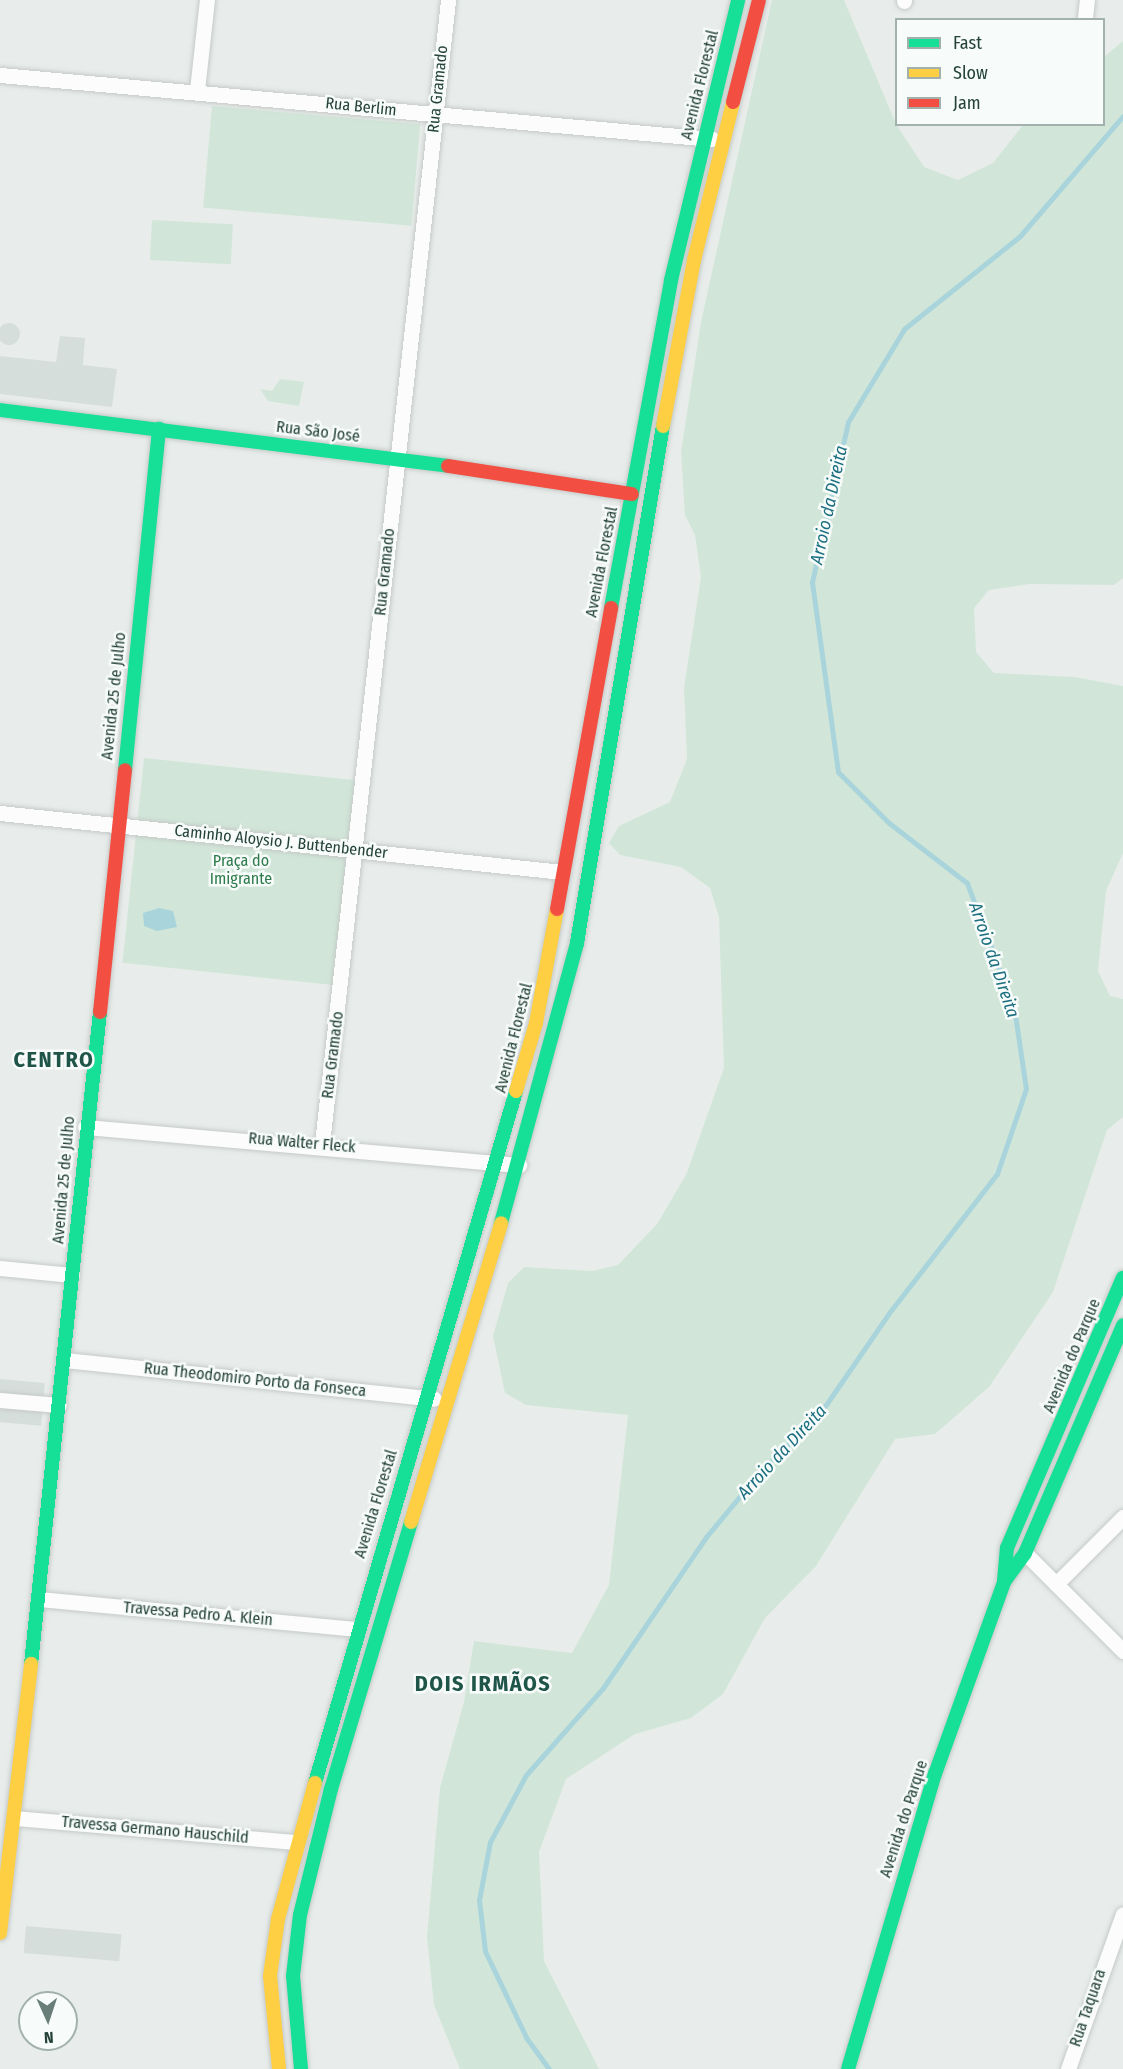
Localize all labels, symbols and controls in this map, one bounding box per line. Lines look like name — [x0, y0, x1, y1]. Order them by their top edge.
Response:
legend — [895, 18, 1105, 126]
street label: Avenida Florestal — [677, 28, 723, 142]
text: Fast — [953, 32, 982, 54]
street label: Rua Gramado — [424, 44, 452, 134]
text: Slow — [953, 62, 988, 84]
text: Jam — [953, 92, 981, 114]
street label: Rua Berlim — [324, 94, 398, 120]
street label: Rua São José — [275, 417, 361, 447]
water label: Arroio da Direita — [806, 444, 852, 566]
street label: Avenida Florestal — [582, 505, 622, 619]
street label: Rua Gramado — [371, 527, 399, 617]
street label: Avenida 25 de Julho — [98, 631, 130, 761]
street label: Caminho Aloysio J. Buttenbender — [173, 821, 389, 863]
park label: Praça do Imigrante — [210, 851, 272, 889]
water label: Arroio da Direita — [964, 899, 1024, 1021]
street label: Avenida Florestal — [491, 981, 537, 1095]
street label: Rua Gramado — [318, 1010, 348, 1100]
district label: CENTRO — [14, 1047, 94, 1073]
street label: Avenida 25 de Julho — [49, 1115, 79, 1245]
street label: Rua Walter Fleck — [248, 1129, 356, 1157]
street label: Avenida do Parque — [1039, 1296, 1105, 1416]
street label: Rua Theodomiro Porto da Fonseca — [143, 1359, 367, 1401]
water label: Arroio da Direita — [733, 1401, 831, 1503]
street label: Avenida Florestal — [350, 1447, 402, 1561]
street label: Travessa Pedro A. Klein — [123, 1598, 273, 1630]
district label: DOIS IRMÃOS — [415, 1671, 551, 1697]
street label: Avenida do Parque — [876, 1758, 932, 1880]
street label: Travessa Germano Hauschild — [61, 1812, 249, 1848]
street label: Rua Taquara — [1066, 1967, 1110, 2049]
north arrow — [18, 1991, 78, 2051]
text: N — [44, 2028, 54, 2047]

